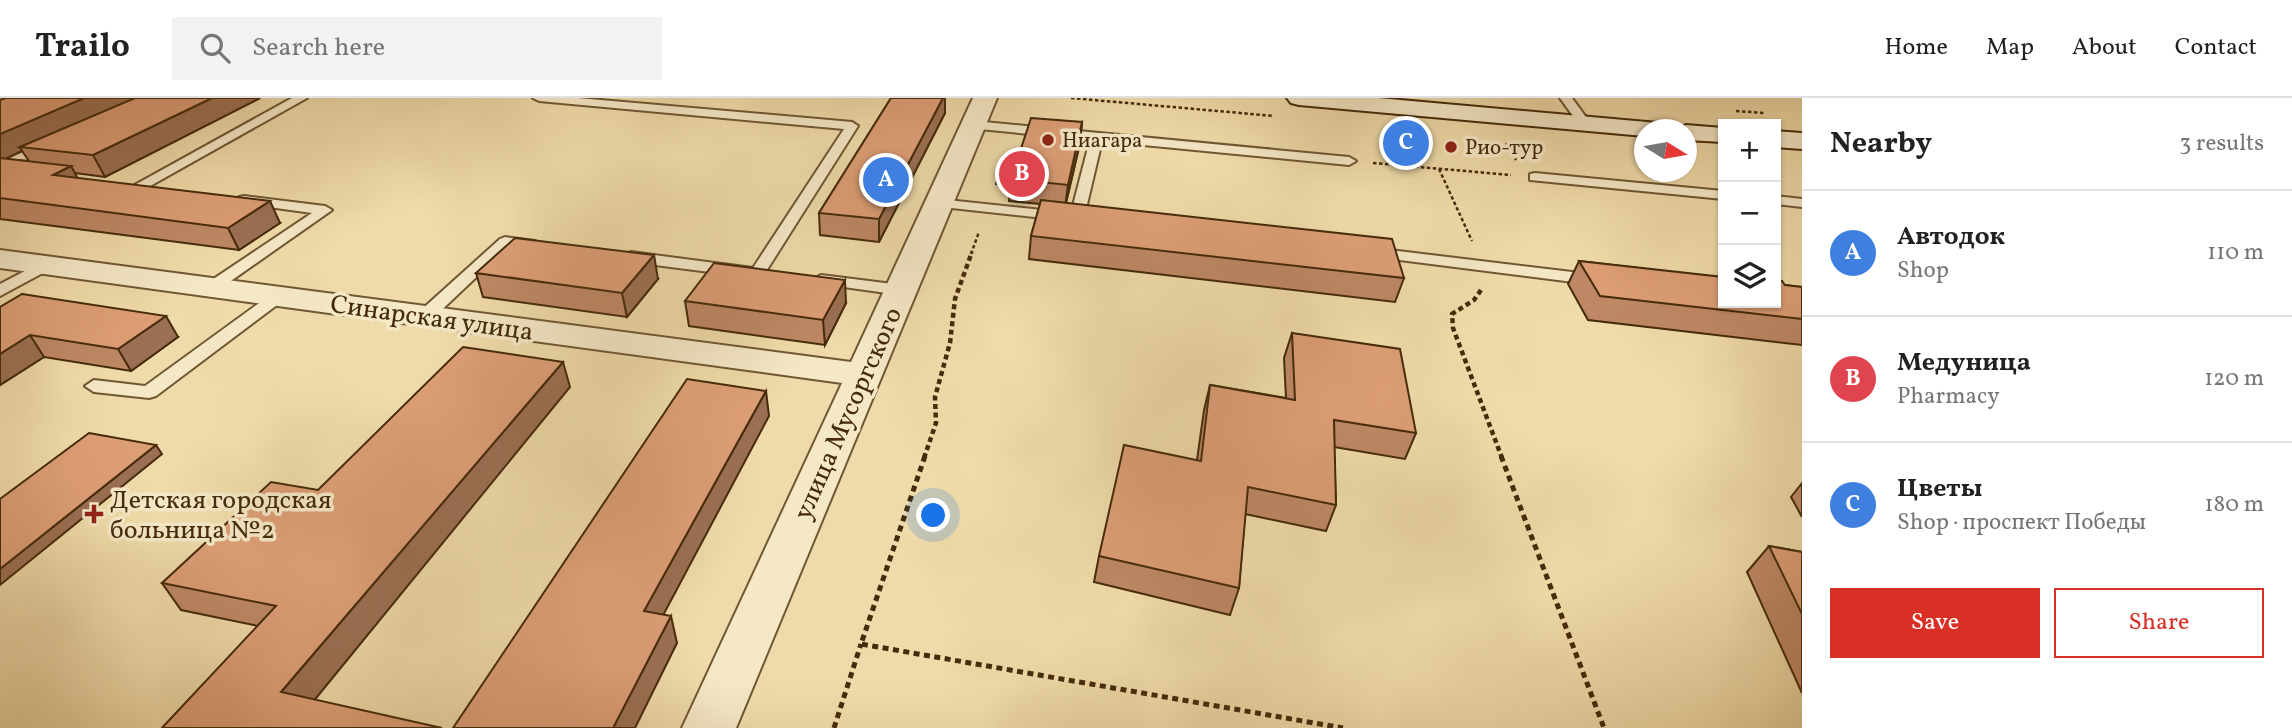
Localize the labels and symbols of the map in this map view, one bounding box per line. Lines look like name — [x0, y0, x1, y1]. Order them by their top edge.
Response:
pin: C — [1383, 117, 1429, 169]
north arrow — [1634, 119, 1697, 182]
place label: Ниагара — [1062, 127, 1143, 156]
marker: Ниагара — [1040, 132, 1056, 148]
place label: Рио-тур — [1465, 134, 1543, 163]
marker: Рио-тур — [1443, 139, 1459, 155]
pin: B — [999, 148, 1045, 200]
pin: A — [863, 154, 909, 206]
street label: Синарская улица — [328, 287, 535, 351]
street label: улица Мусоргского — [786, 302, 912, 526]
place label: Детская городская больница №2 — [110, 483, 332, 549]
your location — [916, 498, 950, 532]
marker: Детская городская больница №2 — [84, 504, 104, 524]

